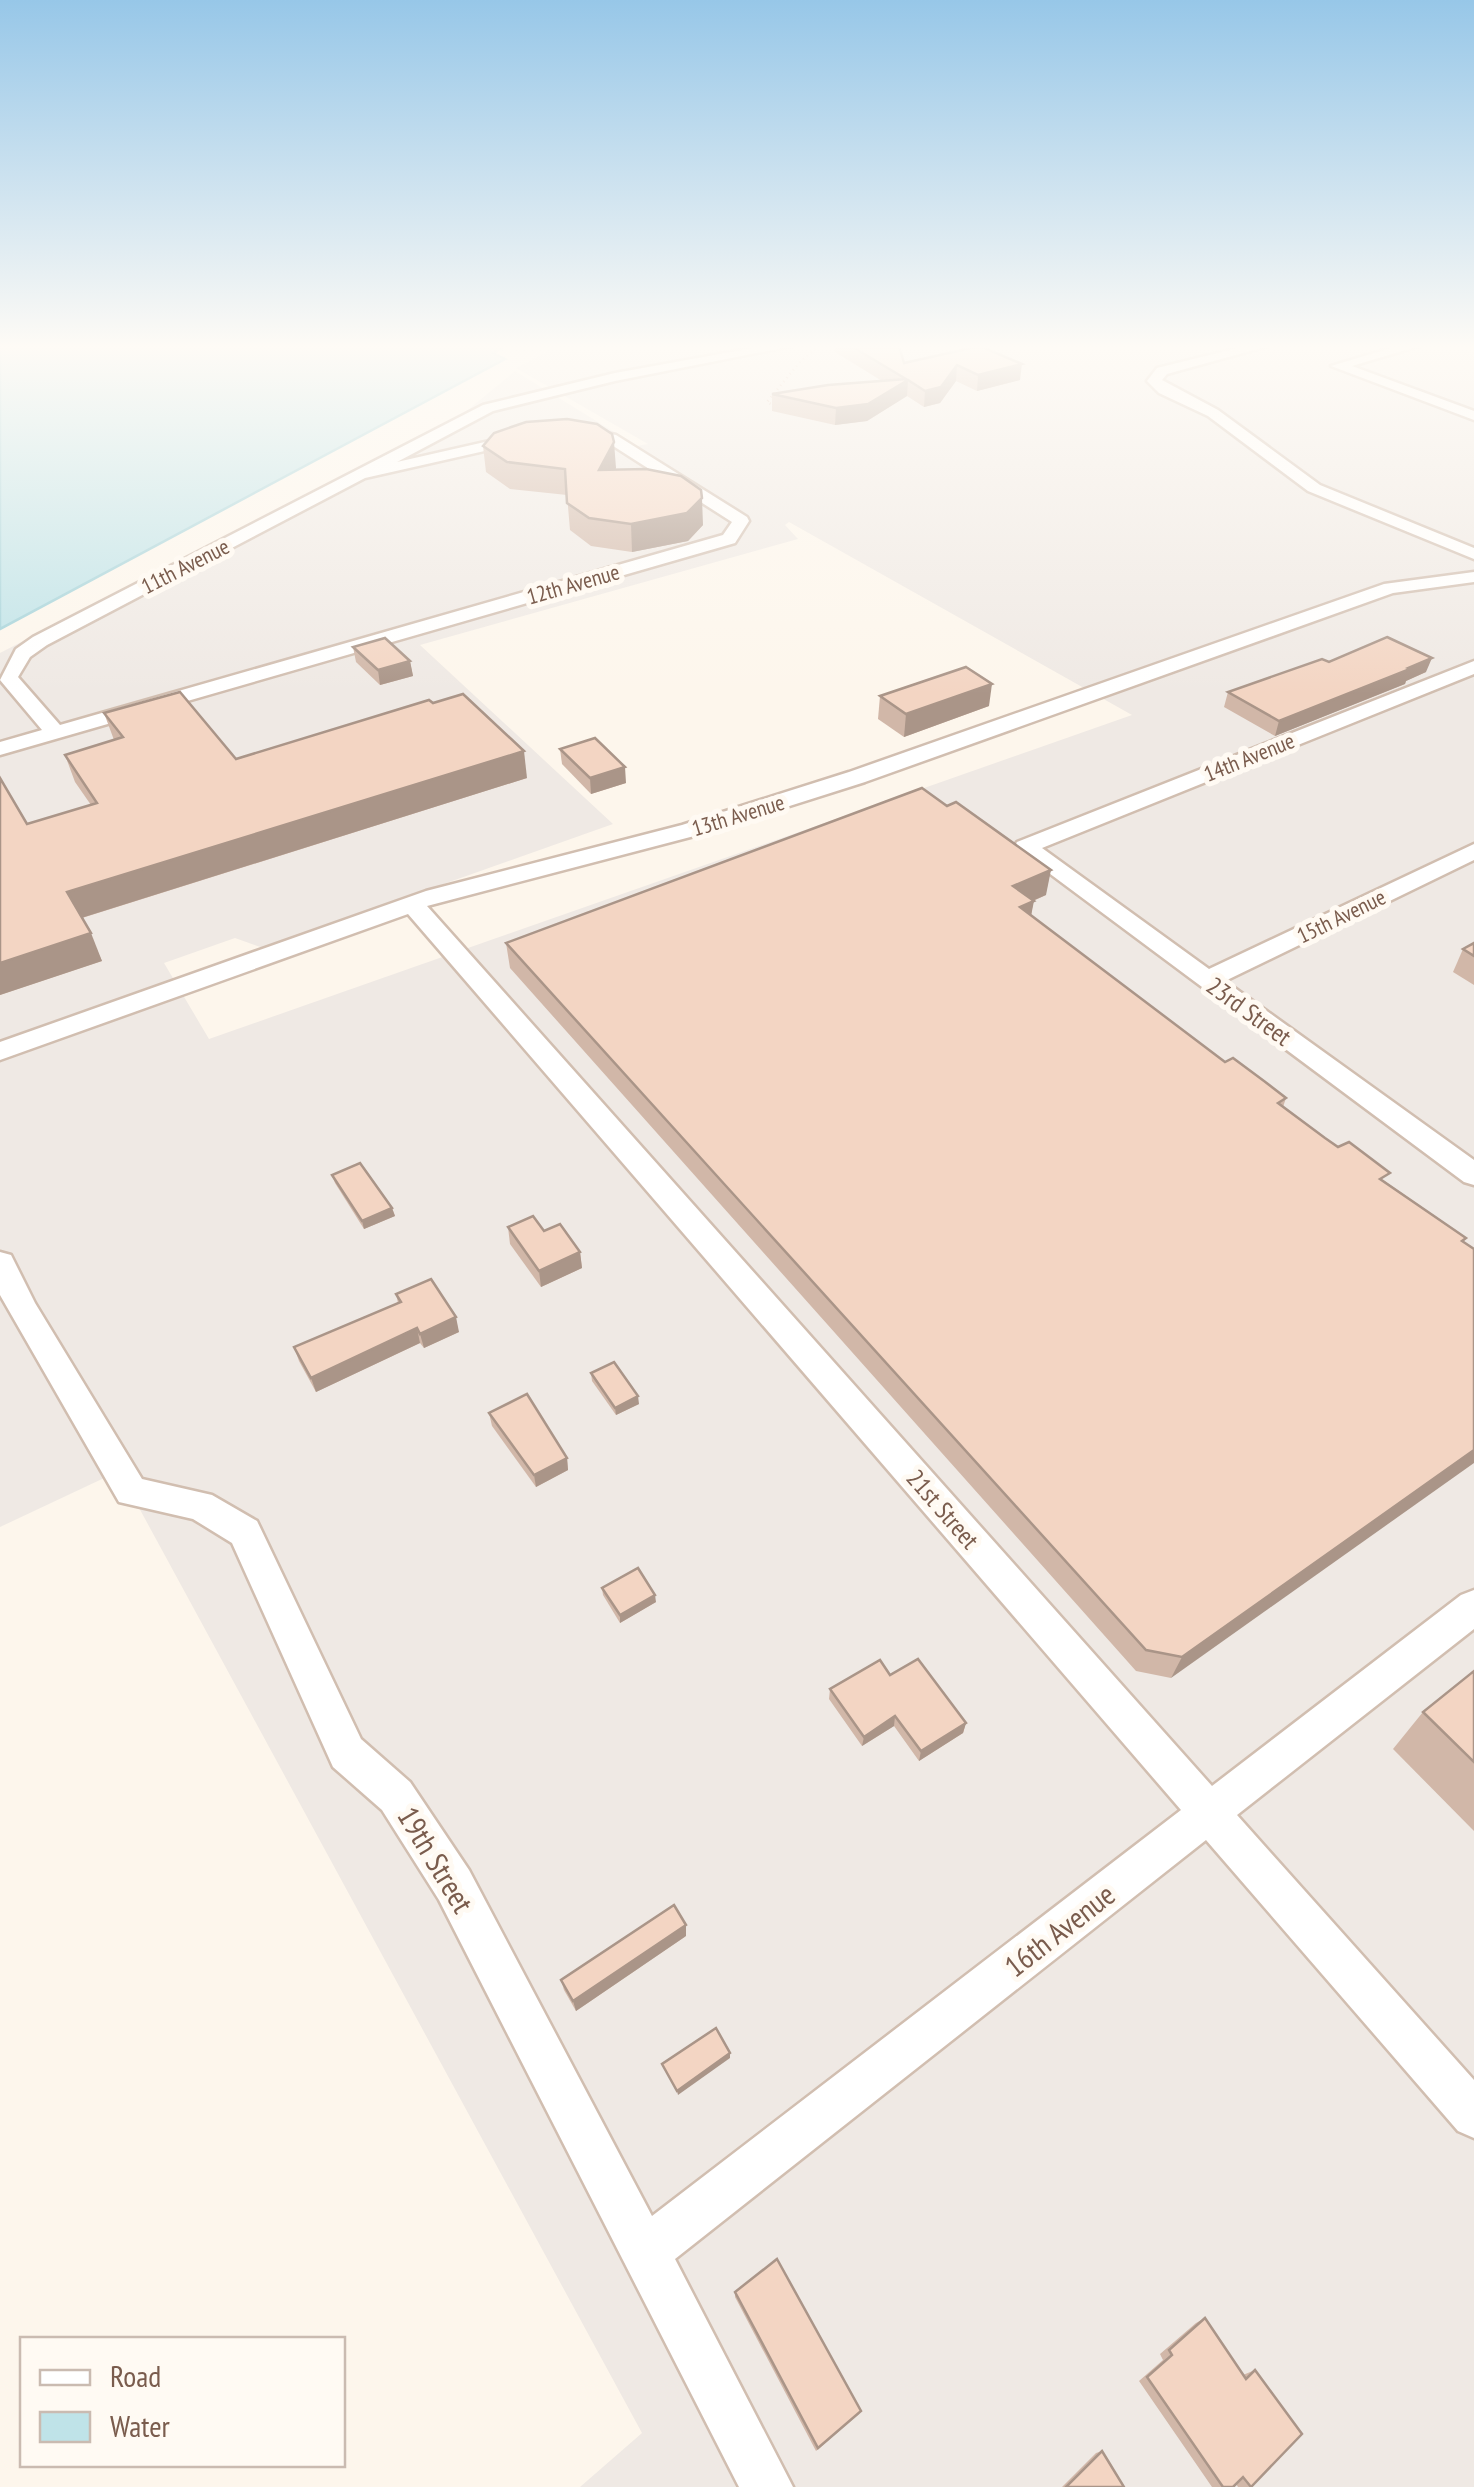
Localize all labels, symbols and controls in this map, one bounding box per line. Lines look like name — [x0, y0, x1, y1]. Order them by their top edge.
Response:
street label: 11th Avenue — [136, 532, 234, 600]
street label: 12th Avenue — [523, 557, 623, 611]
street label: 14th Avenue — [1200, 726, 1298, 788]
street label: 13th Avenue — [688, 788, 788, 842]
street label: 15th Avenue — [1292, 883, 1390, 949]
street label: 23rd Street — [1200, 969, 1298, 1053]
street label: 21st Street — [900, 1463, 986, 1555]
street label: 19th Street — [389, 1799, 483, 1920]
street label: 16th Avenue — [996, 1874, 1122, 1985]
legend — [20, 2337, 345, 2467]
text: Road — [110, 2356, 161, 2395]
text: Water — [110, 2406, 171, 2445]

